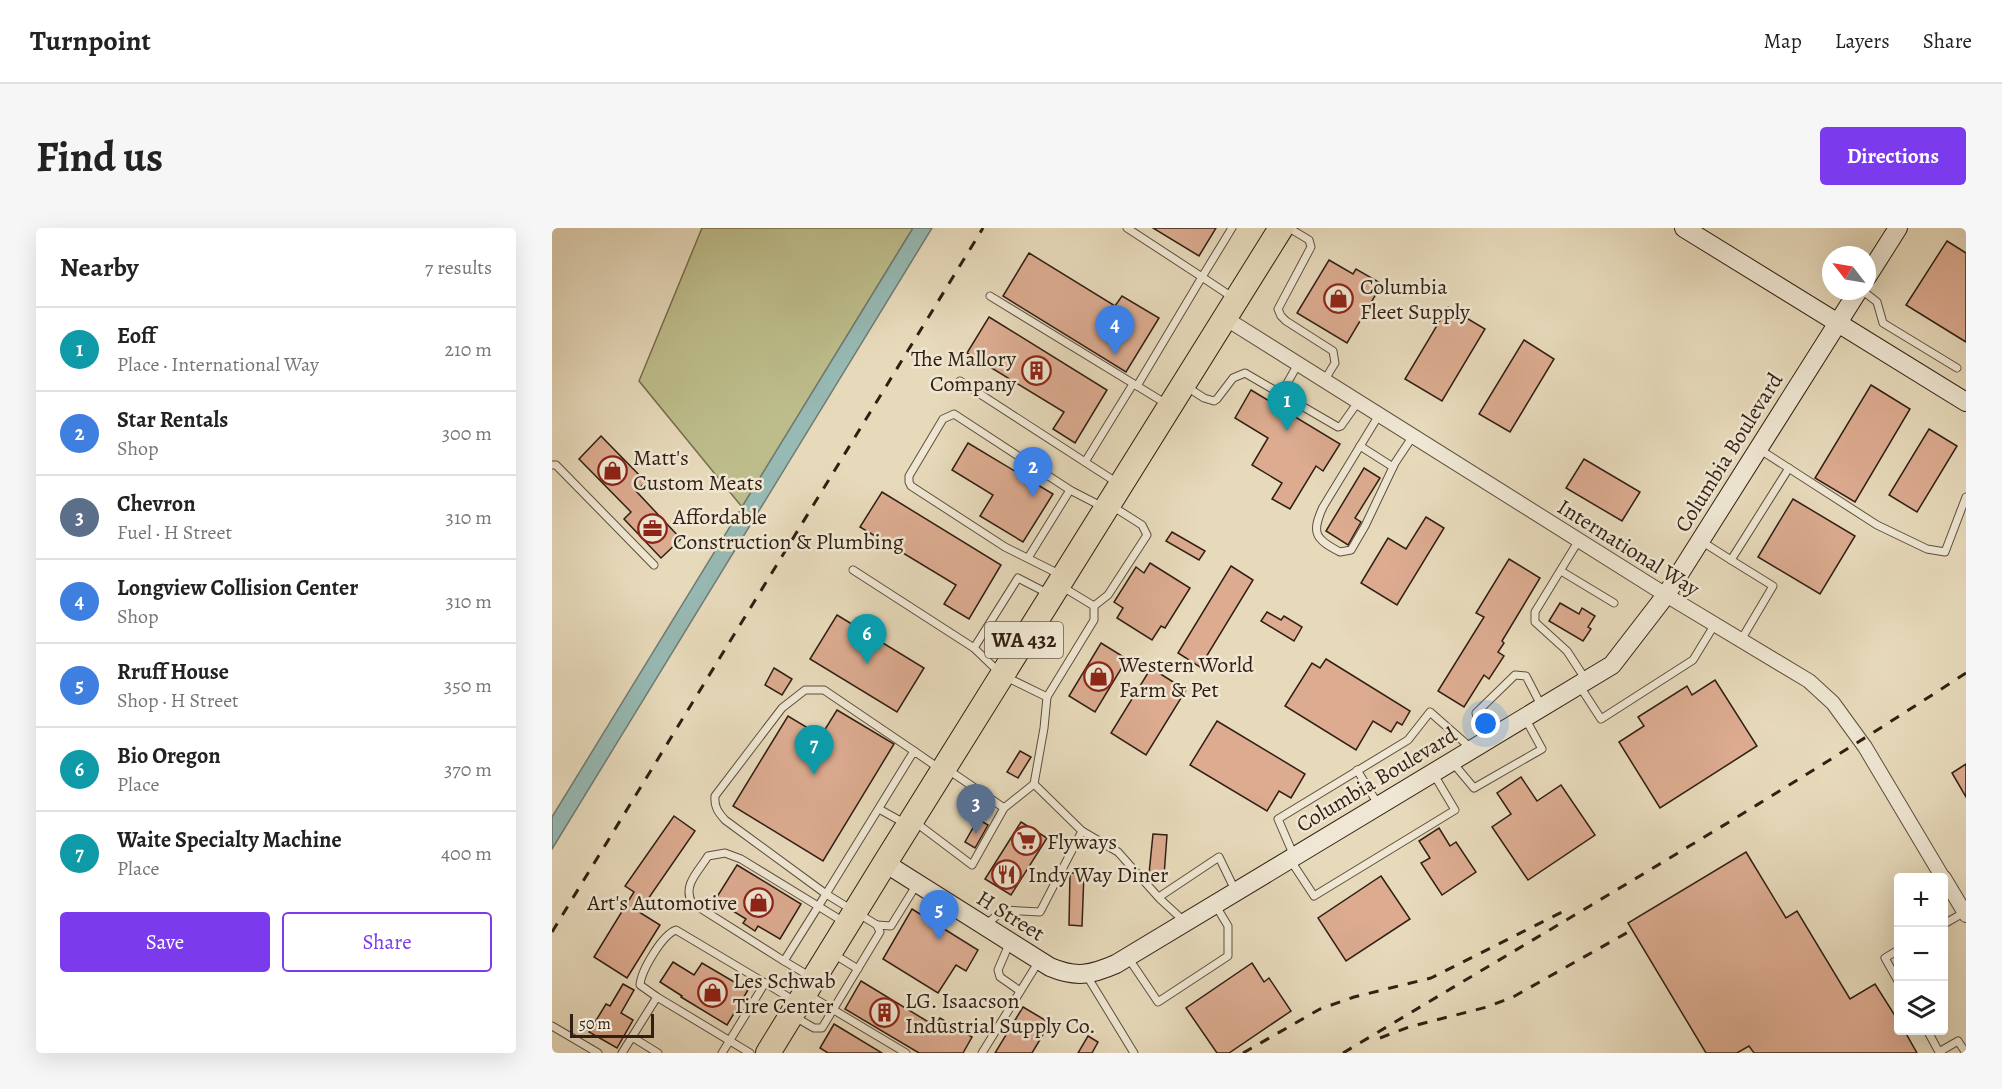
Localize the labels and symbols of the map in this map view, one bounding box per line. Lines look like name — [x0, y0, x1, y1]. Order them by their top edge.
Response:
north arrow — [1822, 246, 1876, 300]
place label: Columbia Fleet Supply — [1360, 272, 1470, 327]
shop icon: Columbia Fleet Supply — [1323, 283, 1355, 315]
pin: 4 — [1096, 306, 1134, 355]
place label: The Mallory Company — [911, 344, 1016, 399]
building icon: The Mallory Company — [1021, 355, 1053, 387]
street label: Columbia Boulevard — [1668, 367, 1790, 538]
pin: 1 — [1268, 382, 1306, 431]
place label: Matt's Custom Meats — [633, 443, 763, 498]
pin: 2 — [1014, 448, 1052, 497]
shop icon: Matt's Custom Meats — [596, 454, 628, 486]
street label: International Way — [1552, 492, 1705, 604]
place label: Affordable Construction & Plumbing — [672, 502, 904, 557]
office icon: Affordable Construction & Plumbing — [636, 513, 668, 545]
pin: 6 — [848, 614, 886, 664]
road number: WA 432 — [985, 622, 1063, 658]
place label: Western World Farm & Pet — [1118, 650, 1254, 705]
shop icon: Western World Farm & Pet — [1082, 661, 1114, 693]
your location — [1471, 709, 1500, 738]
street label: Columbia Boulevard — [1291, 720, 1463, 840]
pin: 7 — [794, 726, 834, 775]
pin: 3 — [956, 784, 996, 834]
supermarket icon: Flyways — [1010, 825, 1042, 857]
place label: Flyways — [1047, 827, 1117, 857]
restaurant icon: Indy Way Diner — [991, 858, 1023, 890]
place label: Indy Way Diner — [1028, 860, 1169, 890]
street label: H Street — [971, 883, 1050, 948]
shop icon: Art's Automotive — [742, 886, 774, 918]
place label: Art's Automotive — [586, 888, 737, 918]
pin: 5 — [920, 890, 958, 940]
place label: Les Schwab Tire Center — [733, 966, 836, 1021]
shop icon: Les Schwab Tire Center — [696, 977, 728, 1009]
place label: LG. Isaacson Industrial Supply Co. — [905, 986, 1096, 1041]
building icon: LG. Isaacson Industrial Supply Co. — [868, 997, 900, 1029]
scale bar — [570, 1011, 654, 1038]

